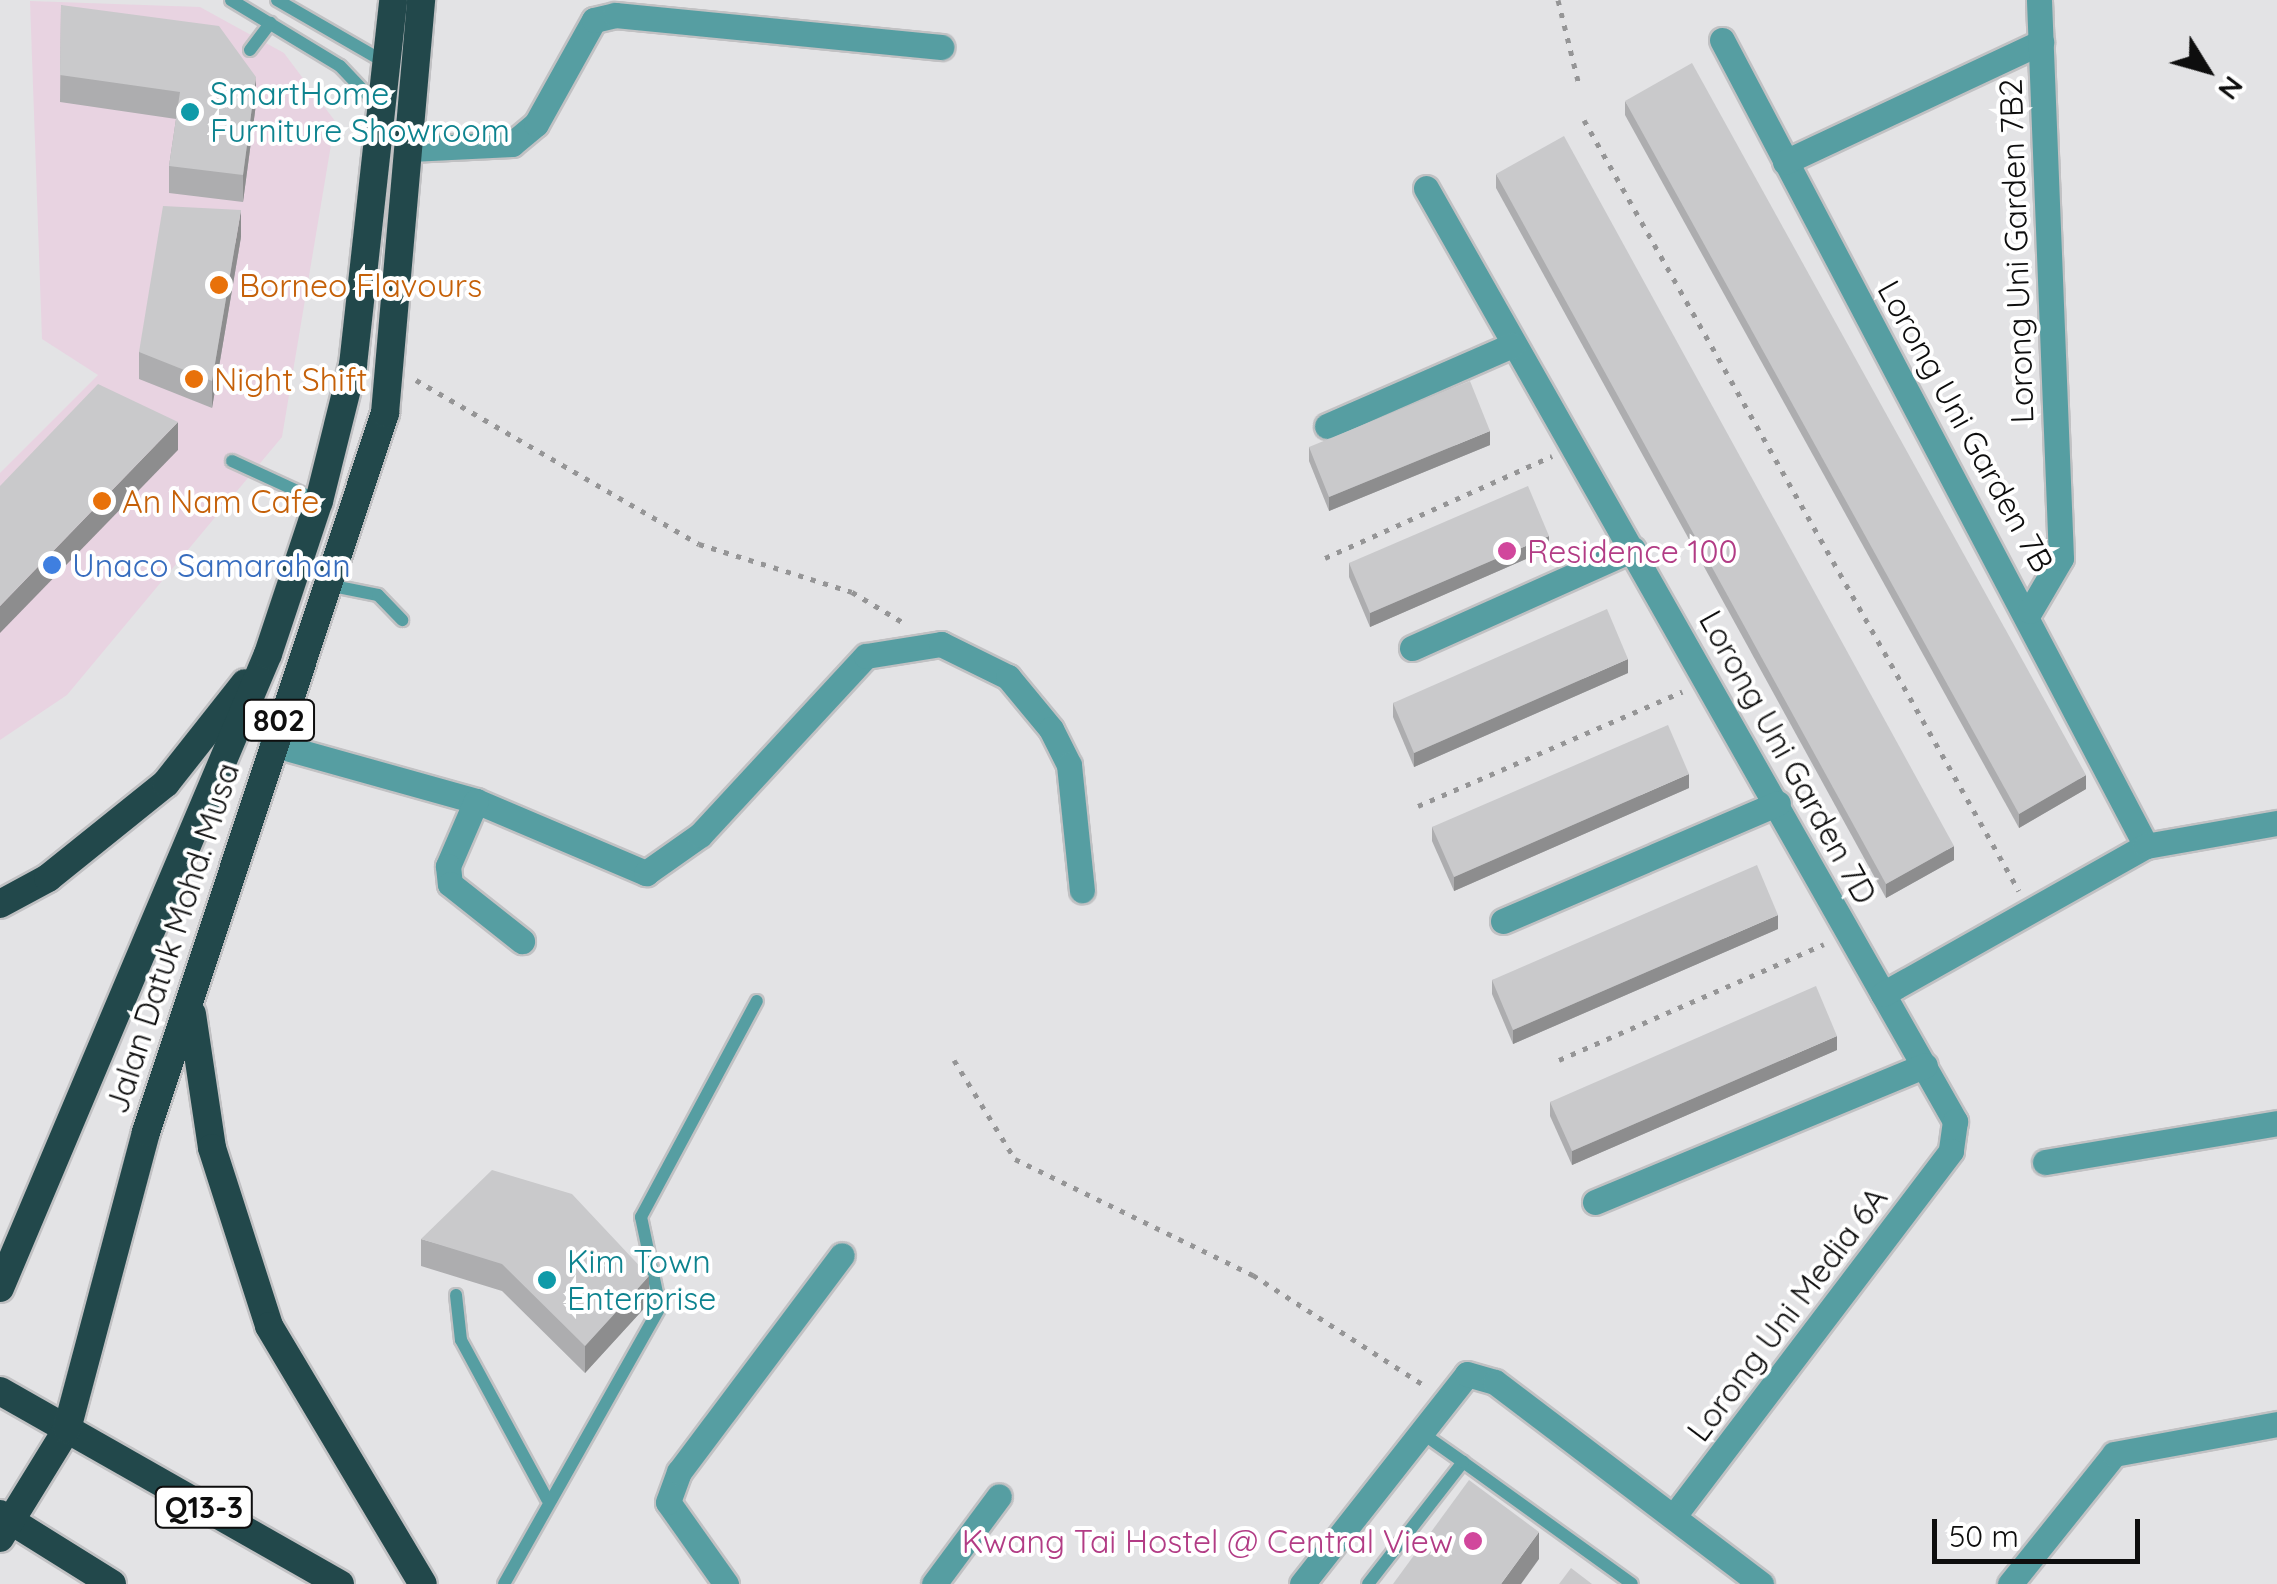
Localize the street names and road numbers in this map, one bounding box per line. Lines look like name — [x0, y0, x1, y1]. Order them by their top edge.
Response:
street label: Lorong Uni Garden 7B2 — [1991, 78, 2041, 424]
street label: Lorong Uni Garden 7B — [1870, 274, 2062, 578]
street label: Lorong Uni Garden 7D — [1691, 604, 1885, 910]
road number: 802 — [242, 695, 316, 745]
street label: Jalan Datuk Mohd. Musa — [97, 758, 247, 1118]
street label: Lorong Uni Media 6A — [1679, 1179, 1895, 1449]
road number: Q13-3 — [154, 1482, 254, 1532]

